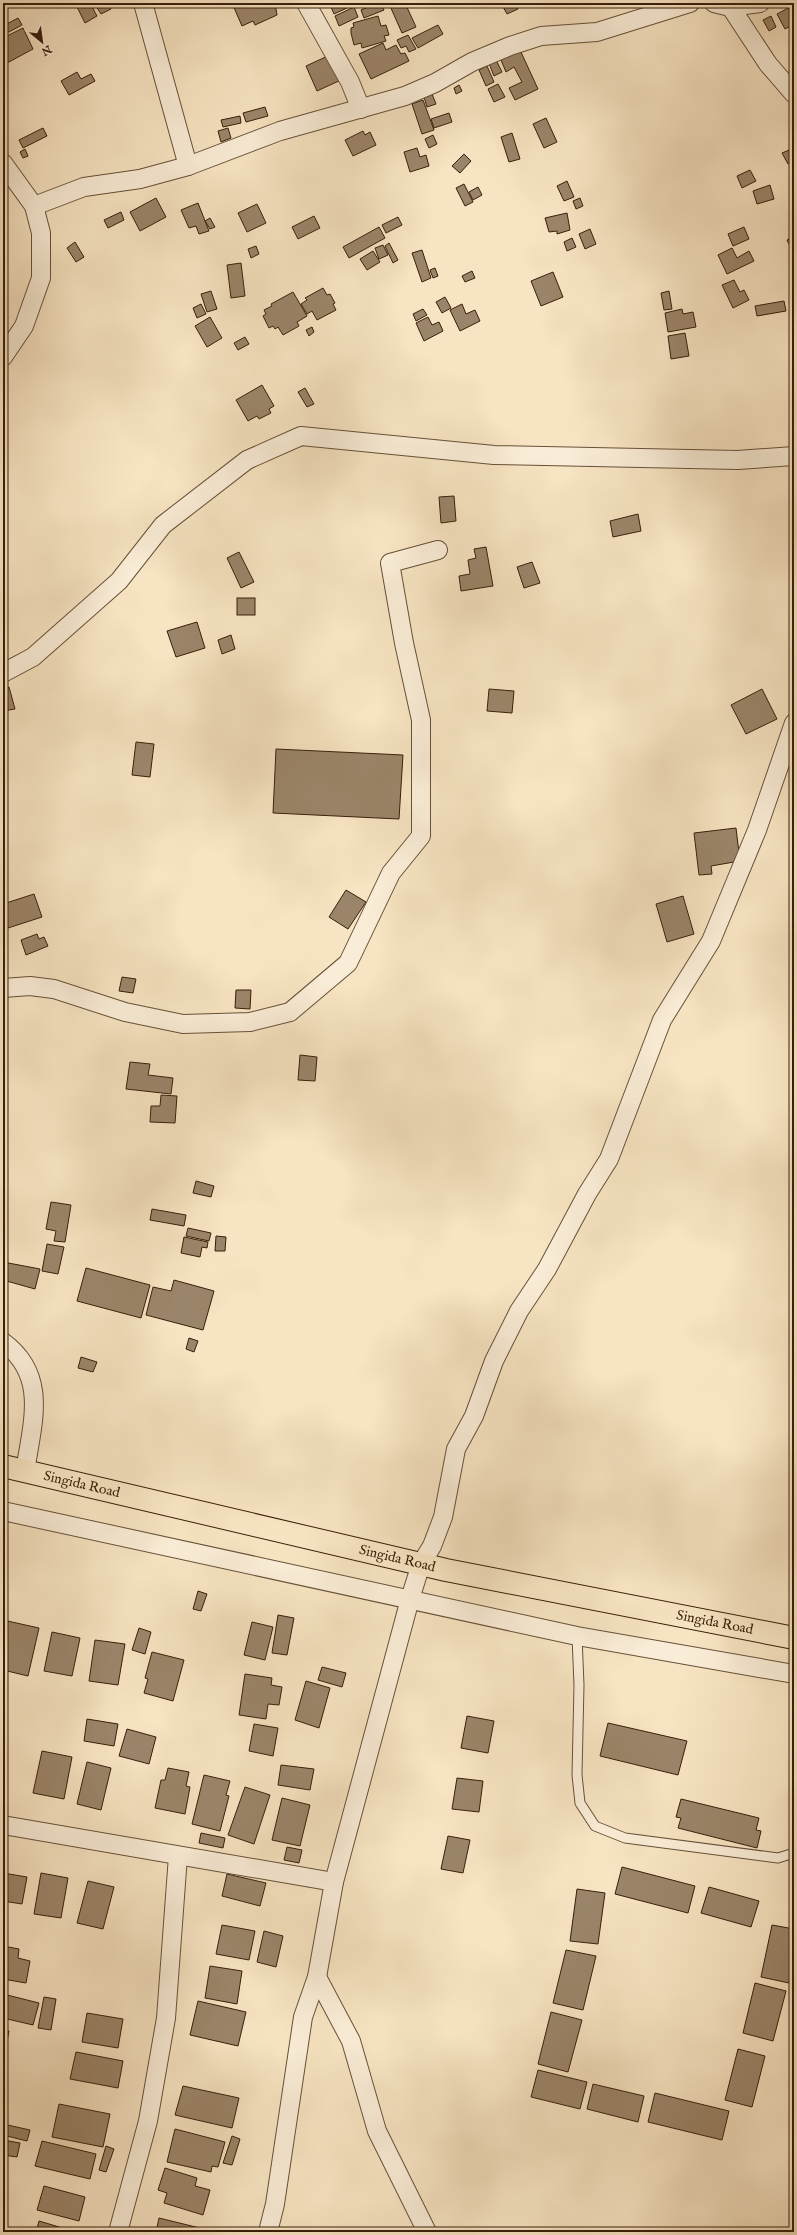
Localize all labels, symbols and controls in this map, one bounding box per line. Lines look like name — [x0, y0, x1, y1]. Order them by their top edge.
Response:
north arrow — [22, 22, 62, 62]
text: N — [38, 41, 55, 59]
street label: Singida Road — [42, 1467, 122, 1502]
street label: Singida Road — [357, 1541, 438, 1576]
street label: Singida Road — [675, 1606, 755, 1639]

